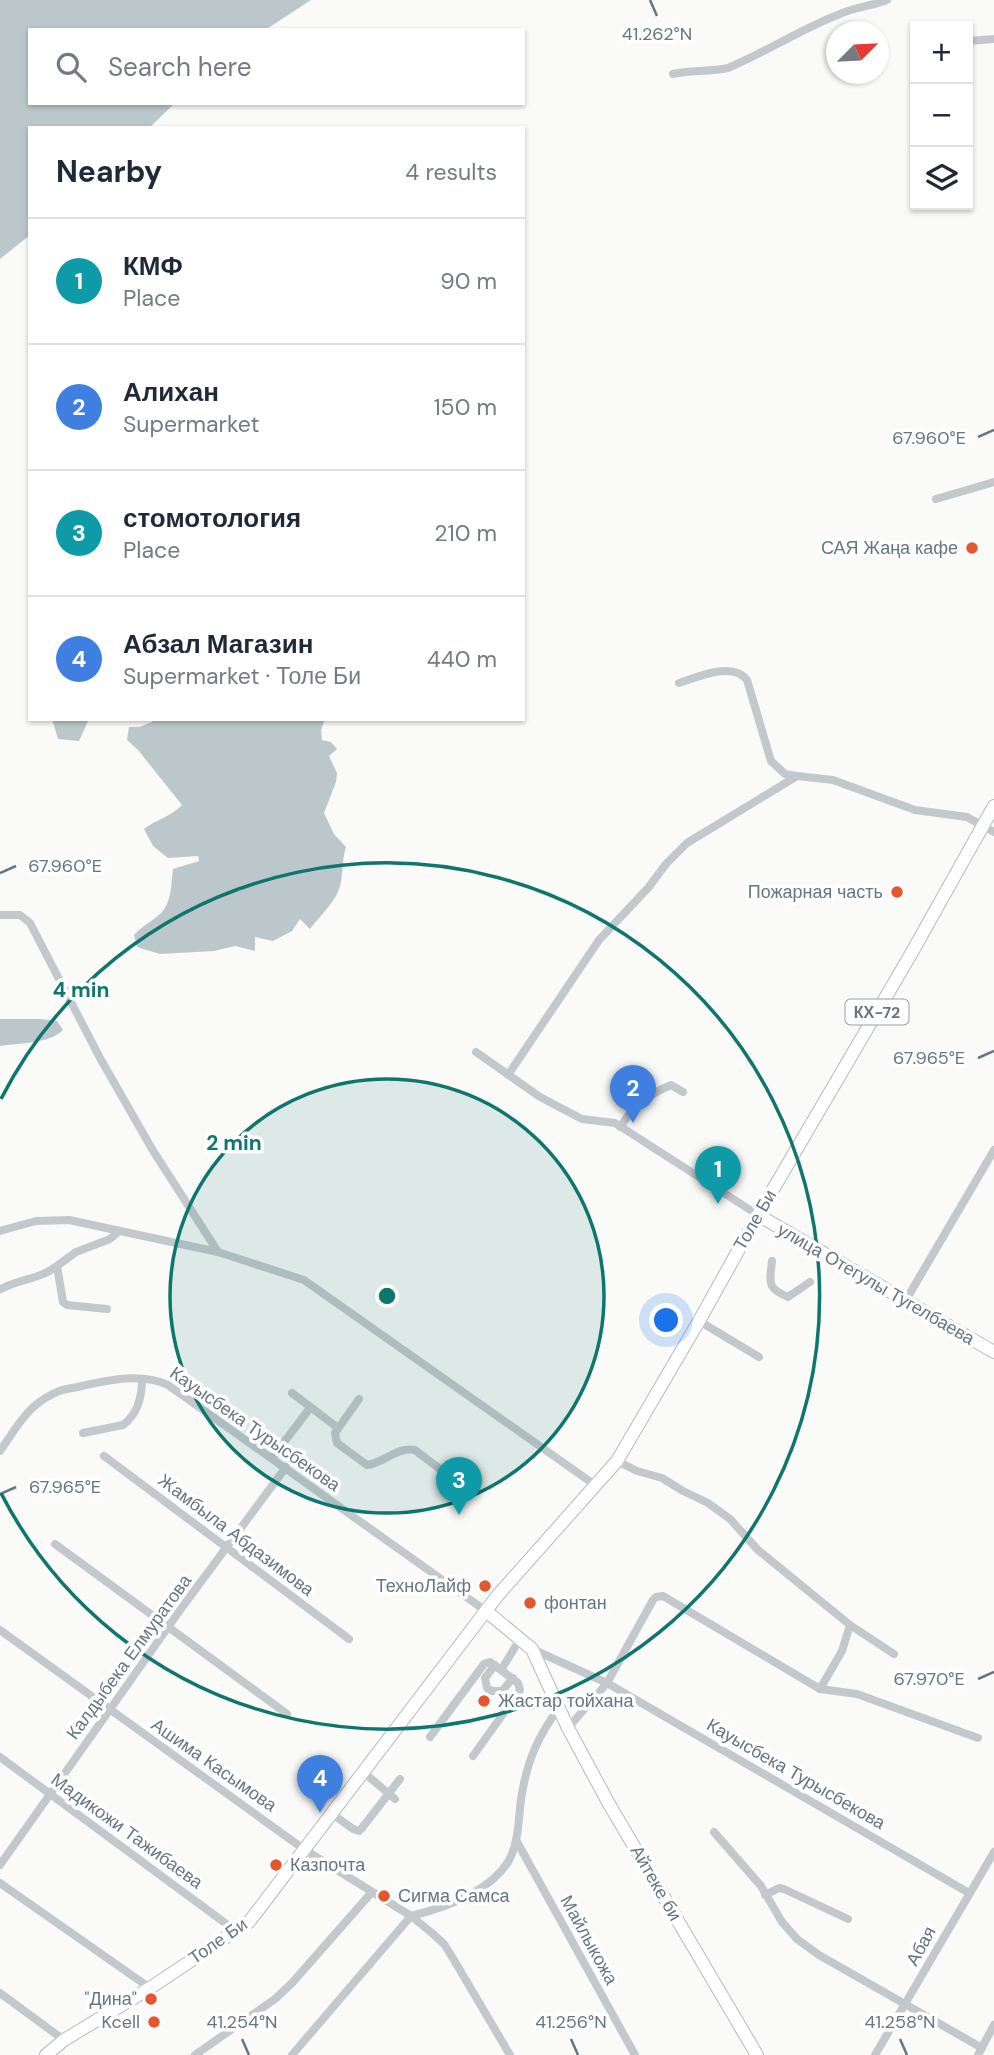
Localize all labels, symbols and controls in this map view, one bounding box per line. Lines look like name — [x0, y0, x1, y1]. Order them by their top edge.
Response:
north arrow — [826, 21, 889, 84]
map controls — [910, 21, 973, 210]
button: + — [910, 21, 973, 84]
text: 41.262°N — [622, 22, 692, 46]
search box — [28, 28, 525, 105]
icon: search — [52, 48, 90, 86]
text: Search here — [108, 50, 251, 84]
button: − — [910, 84, 973, 147]
button: layers — [910, 147, 973, 210]
text: Nearby — [56, 152, 162, 191]
text: 4 results — [405, 157, 497, 187]
text: КМФ — [123, 249, 183, 283]
text: 1 — [75, 266, 83, 296]
text: 90 m — [440, 266, 497, 296]
text: Place — [123, 283, 180, 313]
text: Алихан — [123, 375, 219, 409]
text: 2 — [72, 392, 86, 422]
text: 150 m — [433, 392, 497, 422]
text: Supermarket — [123, 409, 259, 439]
text: 67.960°E — [892, 426, 966, 450]
text: стомотология — [123, 501, 301, 535]
text: 3 — [72, 518, 86, 548]
text: 210 m — [434, 518, 497, 548]
text: Place — [123, 535, 180, 565]
place label: САЯ Жаңа кафе — [821, 536, 958, 560]
marker: САЯ Жаңа кафе — [964, 540, 980, 556]
text: Абзал Магазин — [123, 627, 313, 661]
text: 4 — [72, 644, 86, 674]
text: 440 m — [427, 644, 497, 674]
text: Supermarket · Толе Би — [123, 661, 361, 691]
text: 67.960°E — [28, 854, 102, 878]
place label: Пожарная часть — [748, 880, 883, 904]
marker: Пожарная часть — [889, 884, 905, 900]
text: 4 min — [52, 976, 110, 1004]
road number: КХ-72 — [846, 1000, 908, 1024]
text: 67.965°E — [893, 1046, 965, 1070]
pin: 2 — [610, 1065, 656, 1123]
text: 2 min — [206, 1129, 262, 1157]
pin: 1 — [695, 1146, 741, 1204]
street label: Толе Би — [728, 1185, 782, 1255]
street label: улица Отегулы Тугелбаева — [773, 1218, 980, 1351]
centre of rings — [375, 1284, 399, 1308]
your location — [649, 1303, 683, 1337]
street label: Кауысбека Турысбекова — [165, 1361, 346, 1498]
pin: 3 — [436, 1457, 482, 1515]
street label: Жамбыла Абдазимова — [153, 1468, 320, 1602]
text: 67.965°E — [29, 1475, 101, 1499]
street label: Калдыбека Елмуратова — [61, 1569, 198, 1744]
place label: ТехноЛайф — [376, 1574, 471, 1598]
marker: ТехноЛайф — [477, 1578, 493, 1594]
place label: фонтан — [544, 1591, 607, 1615]
marker: фонтан — [522, 1595, 538, 1611]
text: 67.970°E — [893, 1667, 965, 1691]
place label: Жастар тойхана — [498, 1689, 635, 1713]
marker: Жастар тойхана — [476, 1693, 492, 1709]
street label: Ашима Касымова — [147, 1713, 282, 1818]
street label: Кауысбека Турысбекова — [702, 1713, 891, 1836]
pin: 4 — [297, 1755, 343, 1813]
street label: Мадикожи Тажибаева — [46, 1768, 209, 1895]
street label: Айтеке би — [625, 1841, 687, 1925]
place label: Казпочта — [290, 1853, 366, 1877]
marker: Казпочта — [268, 1857, 284, 1873]
place label: Сигма Самса — [398, 1884, 510, 1908]
marker: Сигма Самса — [376, 1888, 392, 1904]
street label: Майлыкожа — [555, 1891, 624, 1990]
street label: Толе Би — [184, 1912, 252, 1970]
street label: Абая — [900, 1922, 942, 1970]
place label: "Дина" — [84, 1987, 137, 2011]
marker: "Дина" — [143, 1991, 159, 2007]
place label: Kcell — [102, 2010, 140, 2034]
text: 41.254°N — [207, 2010, 278, 2034]
text: 41.256°N — [535, 2010, 607, 2034]
text: 41.258°N — [864, 2010, 936, 2034]
marker: Kcell — [146, 2014, 162, 2030]

